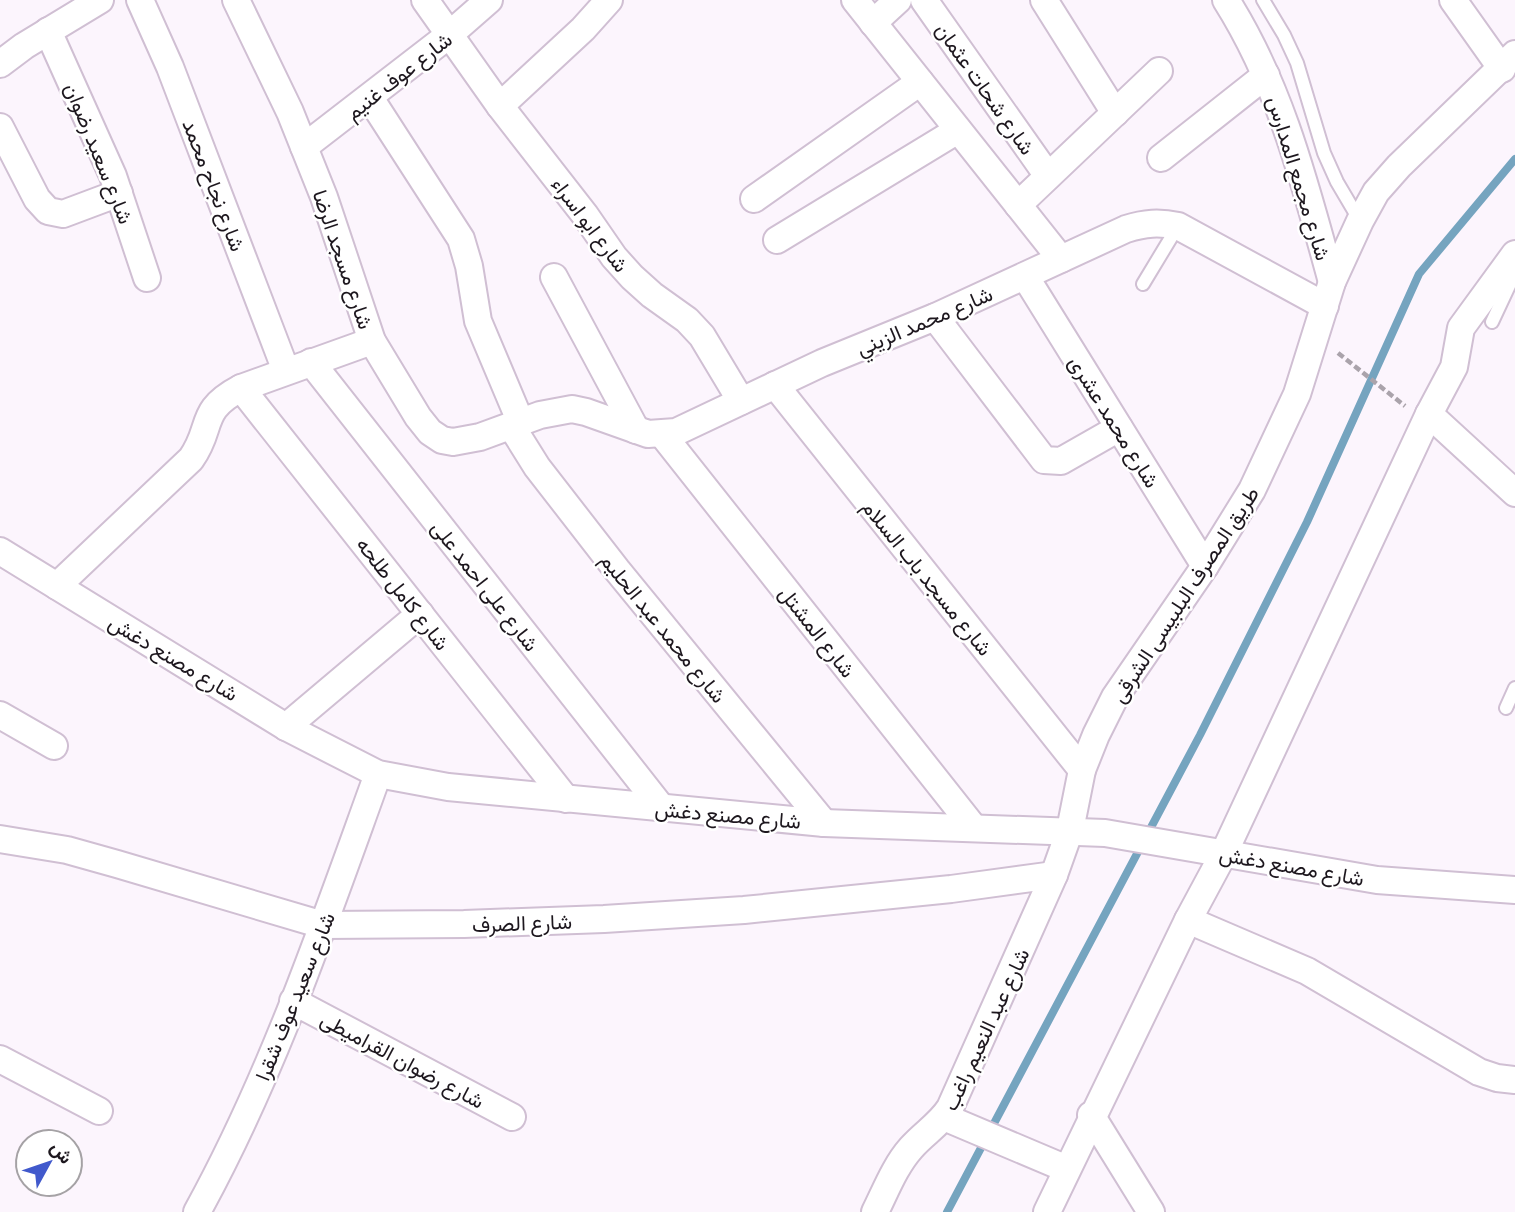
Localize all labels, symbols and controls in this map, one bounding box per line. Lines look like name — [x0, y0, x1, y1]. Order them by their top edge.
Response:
street label: شارع شحات عثمان — [929, 17, 1041, 161]
street label: شارع عوف غنيم — [340, 26, 458, 127]
street label: شارع سعيد رضوان — [58, 79, 140, 228]
street label: شارع مجمع المدارس — [1260, 93, 1337, 264]
street label: شارع نجاح محمد — [176, 116, 252, 256]
street label: شارع ابو اسراء — [545, 172, 635, 278]
street label: شارع مسجد الرضا — [306, 186, 380, 333]
street label: شارع محمد الزيني — [852, 280, 998, 365]
street label: شارع محمد عشرى — [1062, 350, 1166, 493]
street label: طريق المصرف البلبيسى الشرقى — [1105, 481, 1265, 708]
street label: شارع مسجد باب السلام — [855, 494, 998, 662]
street label: شارع على احمد على — [425, 514, 545, 657]
street label: شارع كامل طلحه — [350, 532, 456, 656]
street label: شارع محمد عبد الحليم — [593, 547, 732, 709]
street label: شارع المشتل — [772, 580, 861, 684]
street label: شارع مصنع دغش — [103, 609, 243, 708]
street label: شارع مصنع دغش — [654, 795, 802, 836]
street label: شارع مصنع دغش — [1217, 840, 1366, 893]
street label: شارع سعيد عوف شقرا — [249, 908, 342, 1085]
street label: شارع الصرف — [471, 908, 573, 939]
street label: شارع عبد النعيم راغب — [936, 944, 1036, 1115]
street label: شارع رضوان القراميطى — [316, 1005, 489, 1115]
north arrow — [14, 1128, 84, 1198]
text: ش — [45, 1136, 79, 1169]

